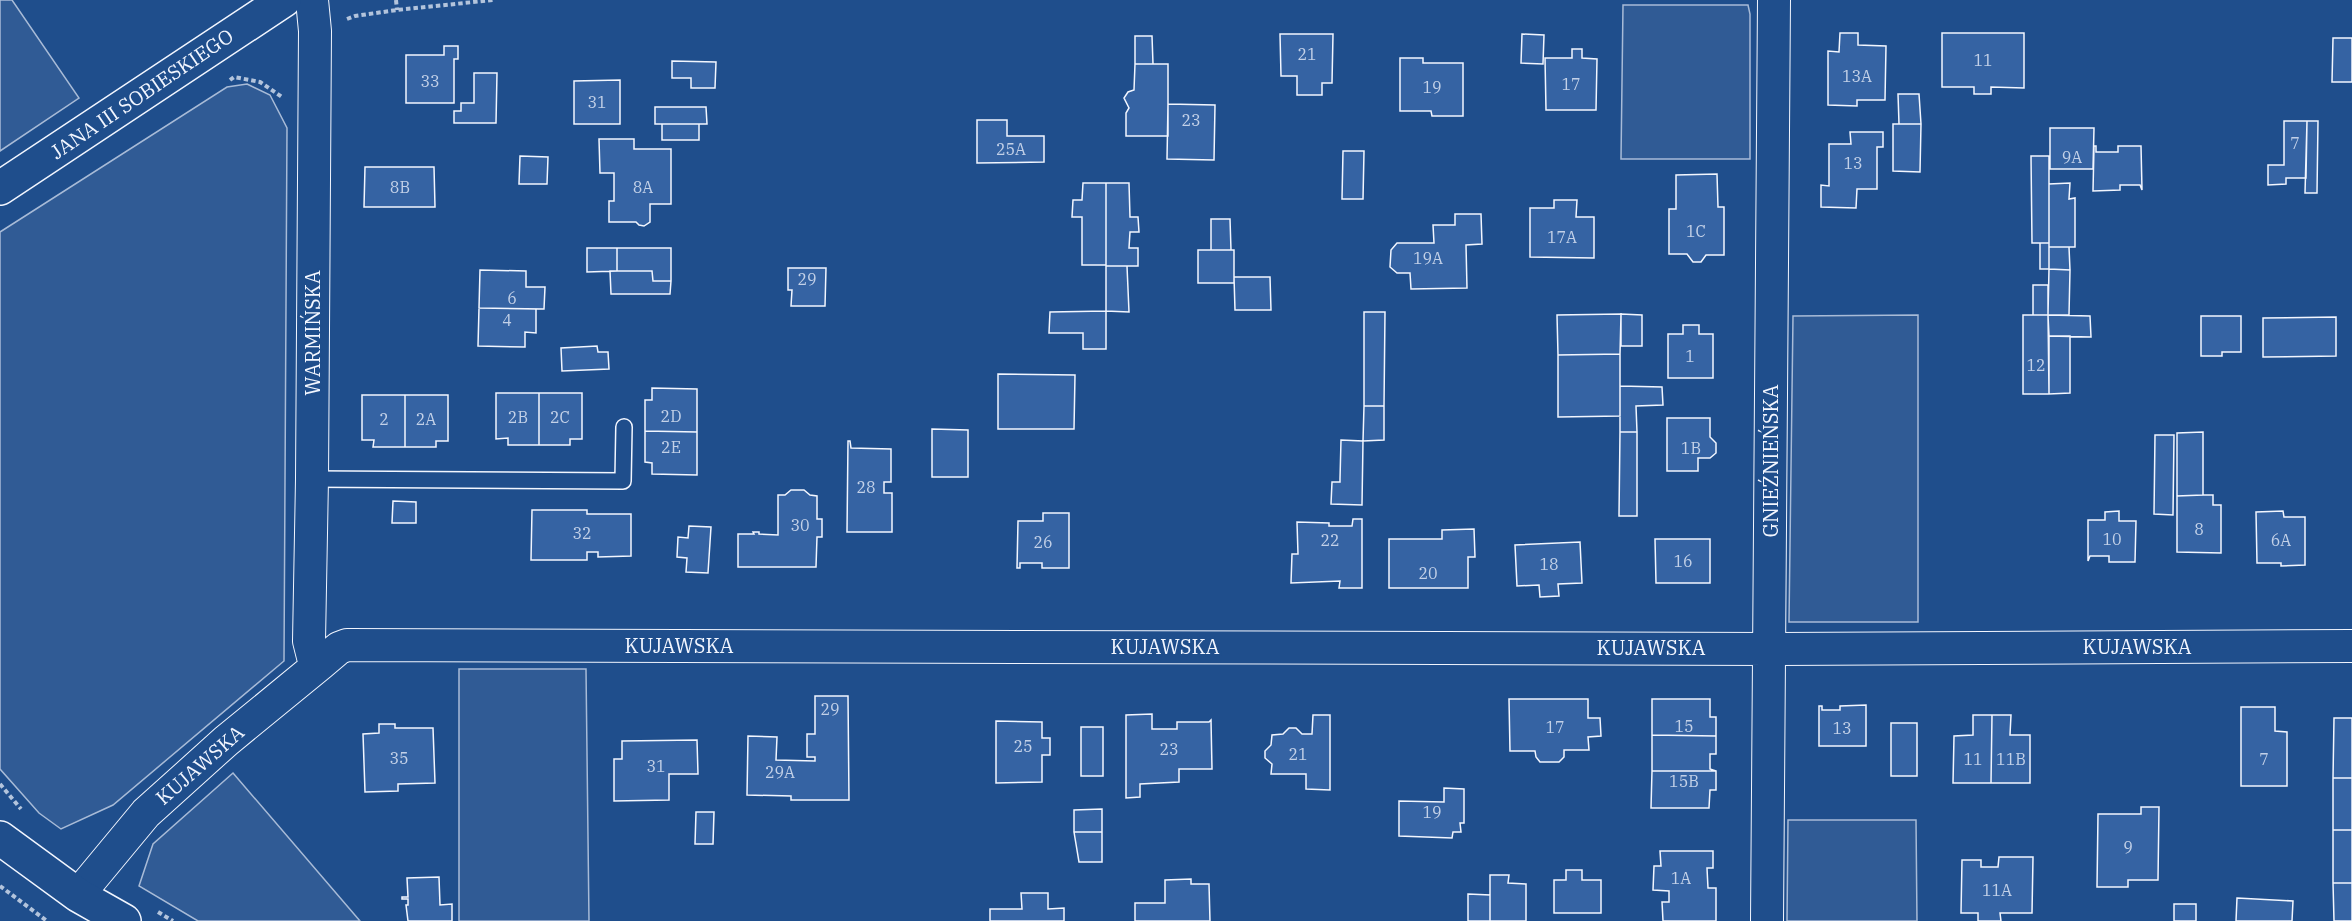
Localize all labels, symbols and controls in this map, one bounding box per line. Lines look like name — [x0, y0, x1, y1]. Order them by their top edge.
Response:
street label: JANA III SOBIESKIEGO — [45, 22, 239, 165]
house number: 21 — [1297, 44, 1317, 64]
house number: 11 — [1973, 50, 1993, 70]
house number: 13A — [1842, 66, 1872, 86]
house number: 33 — [420, 71, 440, 91]
house number: 17 — [1561, 74, 1581, 94]
house number: 19 — [1422, 77, 1442, 97]
house number: 31 — [587, 92, 607, 112]
house number: 23 — [1181, 110, 1201, 130]
house number: 7 — [2290, 133, 2300, 153]
house number: 25A — [996, 139, 1026, 159]
house number: 9A — [2062, 147, 2082, 167]
house number: 13 — [1843, 153, 1863, 173]
house number: 8B — [390, 177, 410, 197]
house number: 8A — [633, 177, 653, 197]
house number: 1C — [1686, 221, 1706, 241]
house number: 17A — [1547, 227, 1577, 247]
house number: 19A — [1413, 248, 1443, 268]
house number: 29 — [797, 269, 817, 289]
street label: WARMIŃSKA — [299, 270, 326, 396]
house number: 6 — [507, 288, 517, 308]
house number: 4 — [502, 310, 512, 330]
house number: 1 — [1685, 346, 1695, 366]
house number: 12 — [2026, 355, 2046, 375]
street label: GNIEŹNIEŃSKA — [1757, 384, 1784, 537]
house number: 2D — [661, 406, 681, 426]
house number: 2B — [508, 407, 528, 427]
house number: 2C — [550, 407, 570, 427]
house number: 2 — [379, 409, 389, 429]
house number: 2A — [416, 409, 436, 429]
house number: 2E — [661, 437, 681, 457]
house number: 1B — [1681, 438, 1701, 458]
house number: 28 — [856, 477, 876, 497]
house number: 30 — [790, 515, 810, 535]
house number: 8 — [2194, 519, 2204, 539]
house number: 32 — [572, 523, 592, 543]
house number: 10 — [2102, 529, 2122, 549]
house number: 22 — [1320, 530, 1340, 550]
house number: 6A — [2271, 530, 2291, 550]
house number: 26 — [1033, 532, 1053, 552]
house number: 16 — [1673, 551, 1693, 571]
house number: 18 — [1539, 554, 1559, 574]
house number: 20 — [1418, 563, 1438, 583]
street label: KUJAWSKA — [625, 632, 734, 659]
street label: KUJAWSKA — [1111, 633, 1220, 660]
street label: KUJAWSKA — [2083, 633, 2192, 660]
street label: KUJAWSKA — [1597, 634, 1706, 661]
house number: 29 — [820, 699, 840, 719]
house number: 15 — [1674, 716, 1694, 736]
house number: 17 — [1545, 717, 1565, 737]
house number: 13 — [1832, 718, 1852, 738]
street label: KUJAWSKA — [150, 719, 250, 811]
house number: 25 — [1013, 736, 1033, 756]
house number: 23 — [1159, 739, 1179, 759]
house number: 21 — [1288, 744, 1308, 764]
house number: 35 — [389, 748, 409, 768]
house number: 11 — [1963, 749, 1983, 769]
house number: 11B — [1996, 749, 2026, 769]
house number: 7 — [2259, 749, 2269, 769]
house number: 31 — [646, 756, 666, 776]
house number: 29A — [765, 762, 795, 782]
house number: 15B — [1669, 771, 1699, 791]
house number: 19 — [1422, 802, 1442, 822]
house number: 9 — [2123, 837, 2133, 857]
house number: 1A — [1671, 868, 1691, 888]
house number: 11A — [1982, 880, 2012, 900]

